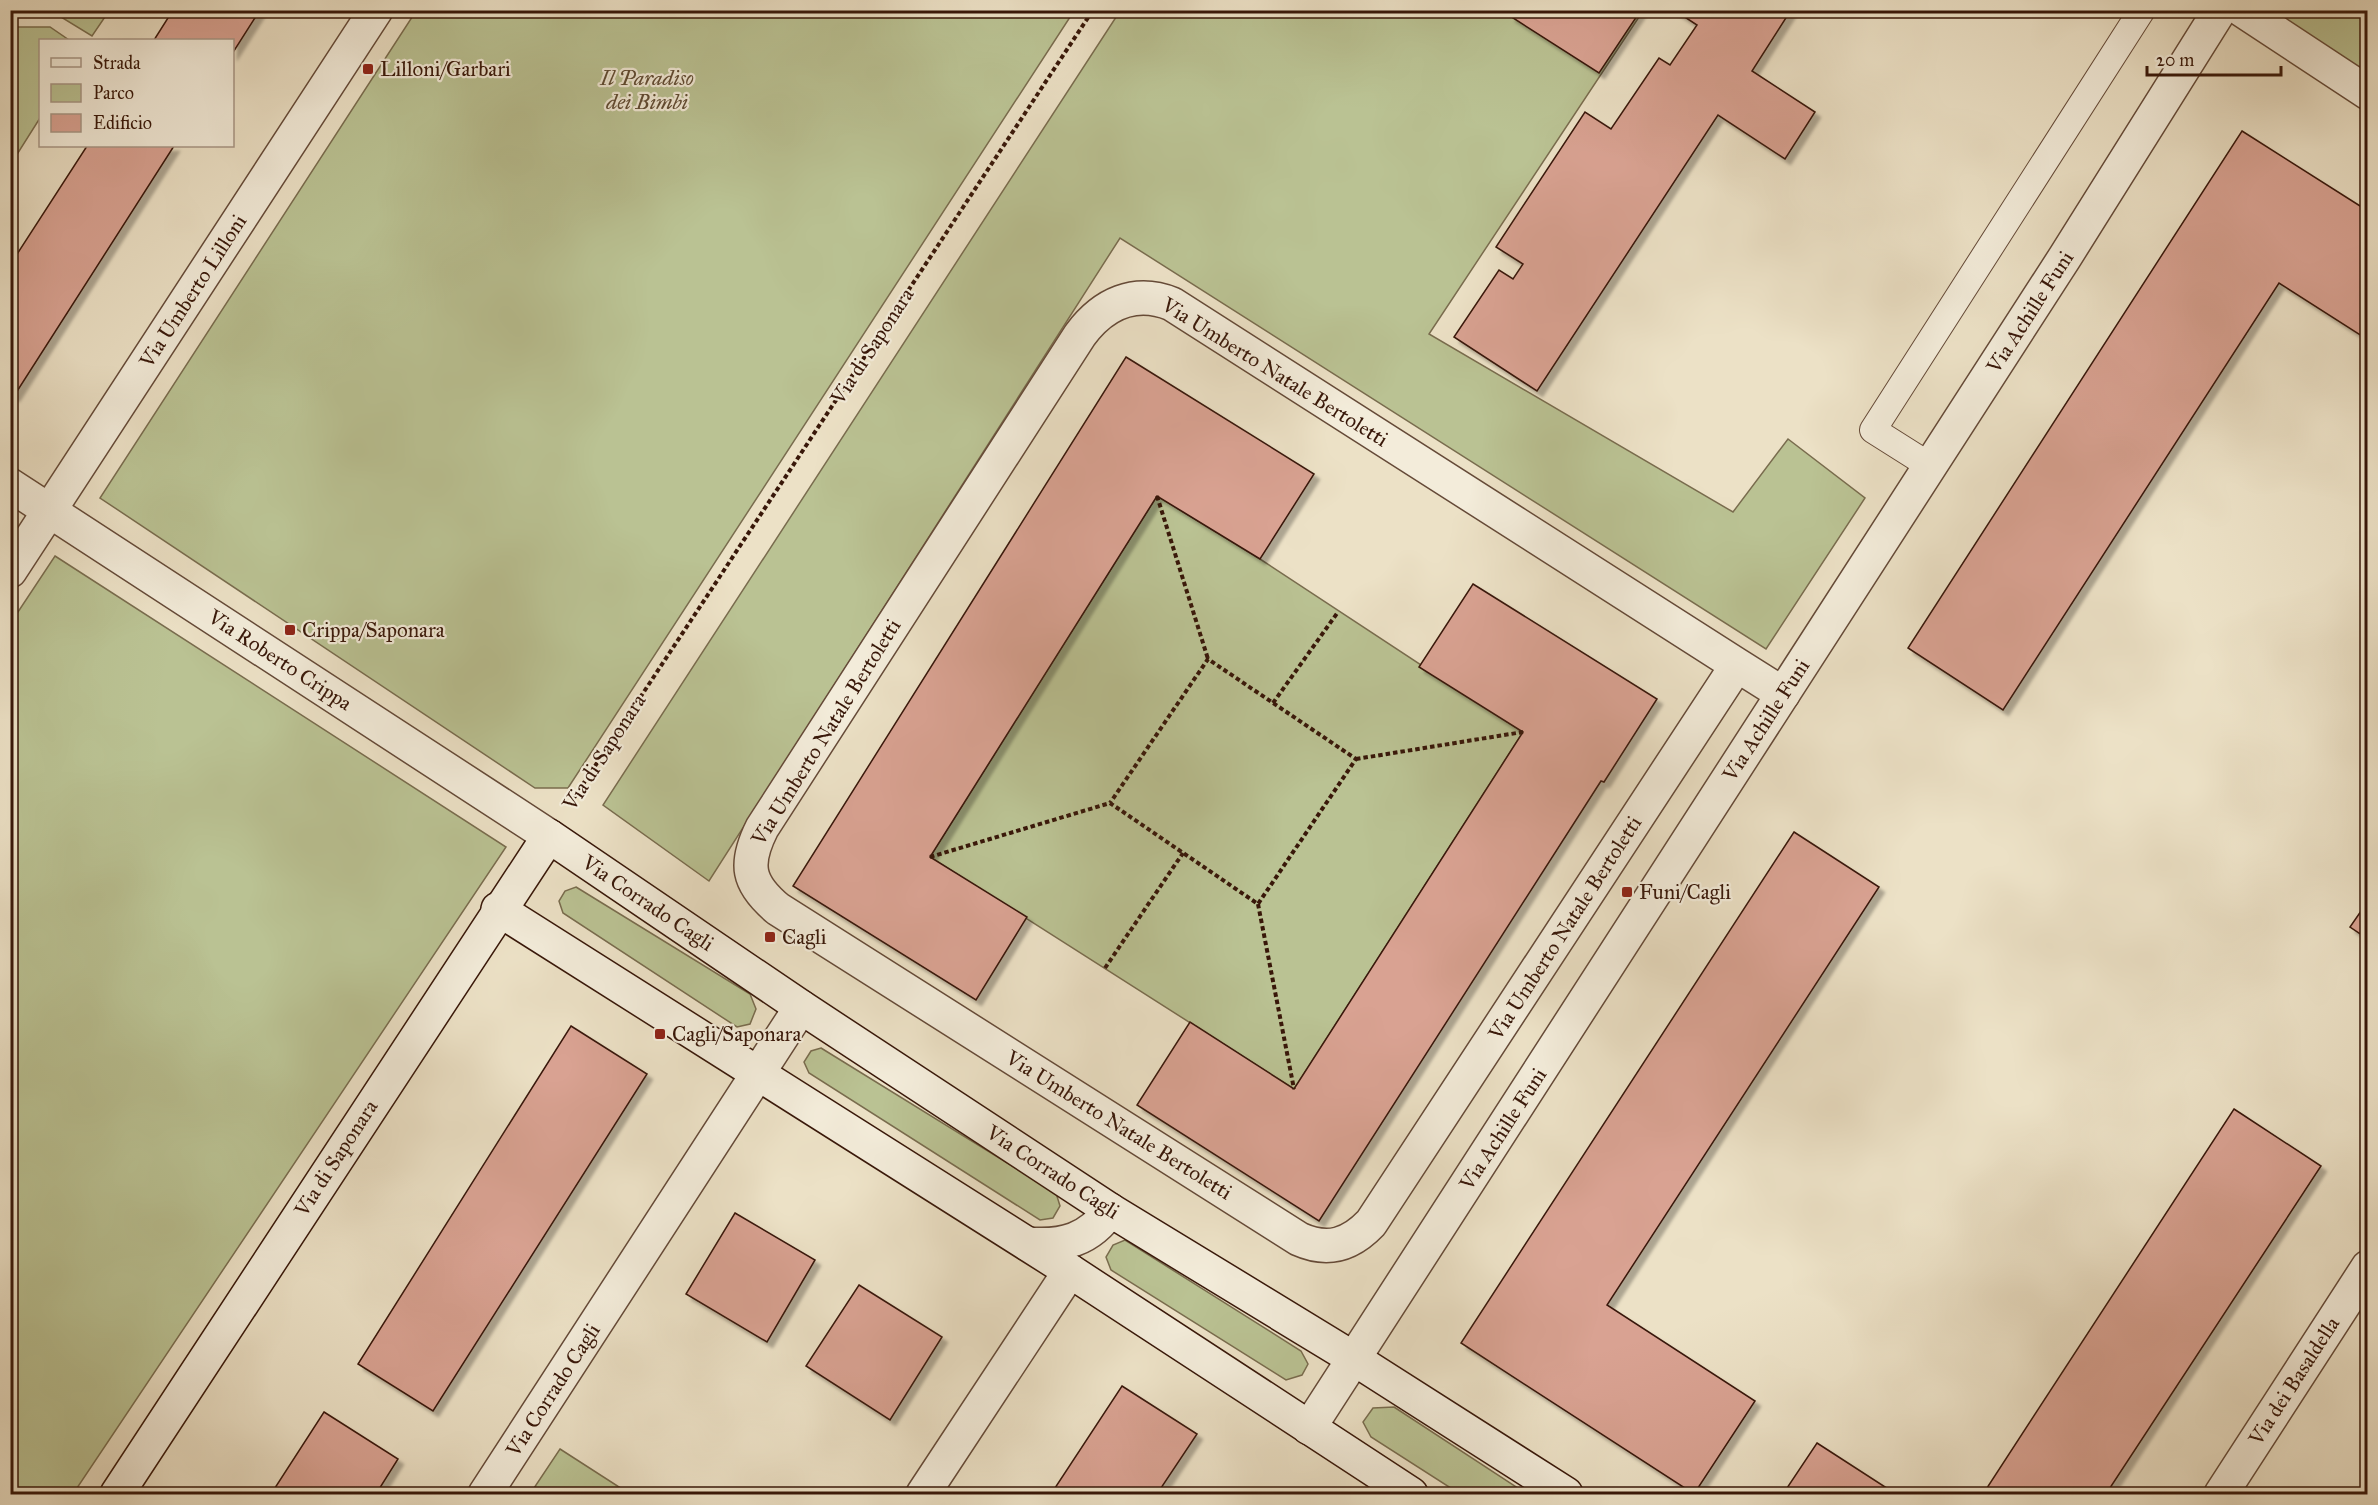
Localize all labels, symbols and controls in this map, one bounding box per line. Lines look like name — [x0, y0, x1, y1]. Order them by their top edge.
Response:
legend — [39, 39, 234, 147]
scale bar — [2147, 39, 2280, 77]
text: 20 m — [2156, 49, 2194, 71]
text: Strada — [93, 52, 141, 74]
place label: Lilloni/Garbari — [380, 56, 511, 82]
marker: Lilloni/Garbari — [361, 62, 375, 76]
park label: Il Paradiso dei Bimbi — [599, 65, 694, 115]
text: Parco — [93, 82, 134, 104]
text: Edificio — [93, 112, 152, 134]
street label: Via Umberto Lilloni — [133, 209, 252, 373]
street label: Via Achille Funi — [1980, 246, 2079, 379]
street label: Via di Saponara — [824, 283, 919, 410]
street label: Via Umberto Natale Bertoletti — [1156, 291, 1393, 453]
street label: Via Roberto Crippa — [202, 603, 357, 716]
street label: Via Umberto Natale Bertoletti — [745, 614, 907, 851]
place label: Crippa/Saponara — [302, 617, 445, 643]
marker: Crippa/Saponara — [283, 623, 297, 637]
street label: Via Achille Funi — [1716, 654, 1815, 787]
street label: Via di Saponara — [556, 689, 651, 816]
street label: Via Umberto Natale Bertoletti — [1482, 811, 1647, 1046]
street label: Via Corrado Cagli — [576, 849, 719, 957]
place label: Funi/Cagli — [1639, 879, 1731, 905]
marker: Funi/Cagli — [1620, 885, 1634, 899]
place label: Cagli — [782, 924, 827, 950]
marker: Cagli — [763, 930, 777, 944]
place label: Cagli/Saponara — [672, 1021, 801, 1047]
marker: Cagli/Saponara — [653, 1027, 667, 1041]
street label: Via Umberto Natale Bertoletti — [1000, 1044, 1237, 1206]
street label: Via Achille Funi — [1453, 1063, 1552, 1196]
street label: Via di Saponara — [288, 1095, 383, 1222]
street label: Via Corrado Cagli — [981, 1119, 1125, 1225]
street label: Via dei Basaldella — [2242, 1312, 2345, 1451]
street label: Via Corrado Cagli — [500, 1318, 606, 1462]

